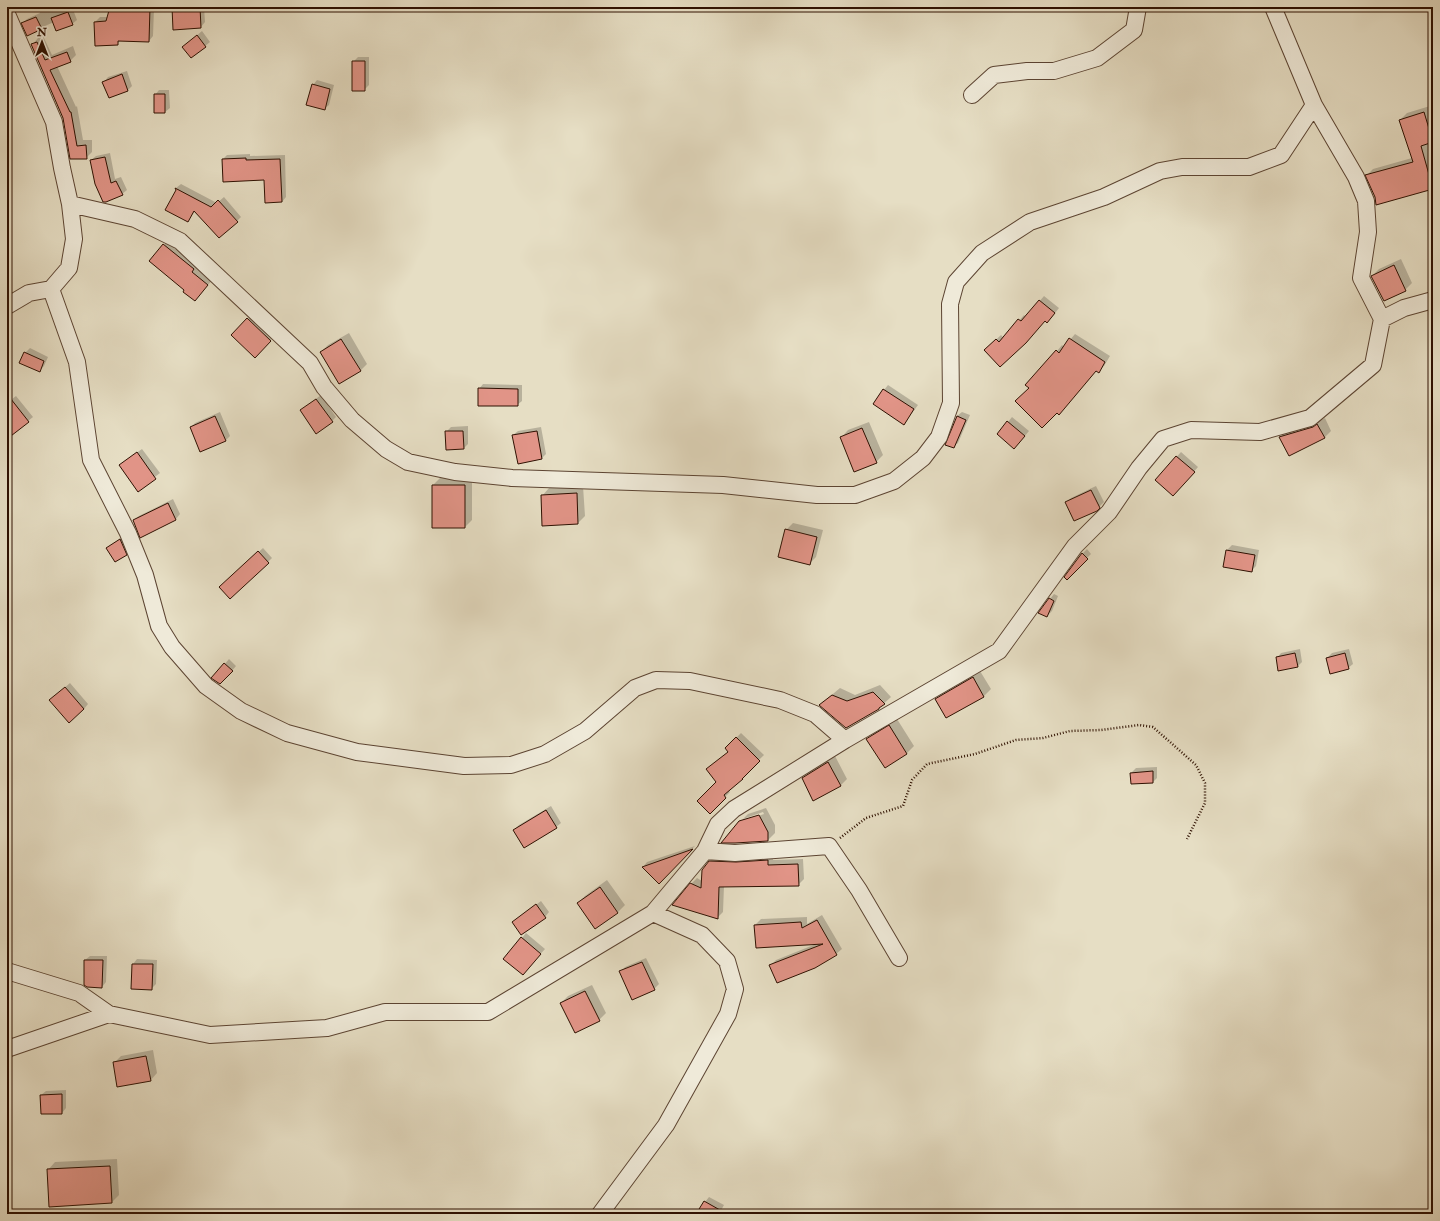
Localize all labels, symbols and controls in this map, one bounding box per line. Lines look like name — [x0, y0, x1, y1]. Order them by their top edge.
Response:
north arrow — [22, 22, 62, 62]
text: N — [36, 26, 48, 39]

